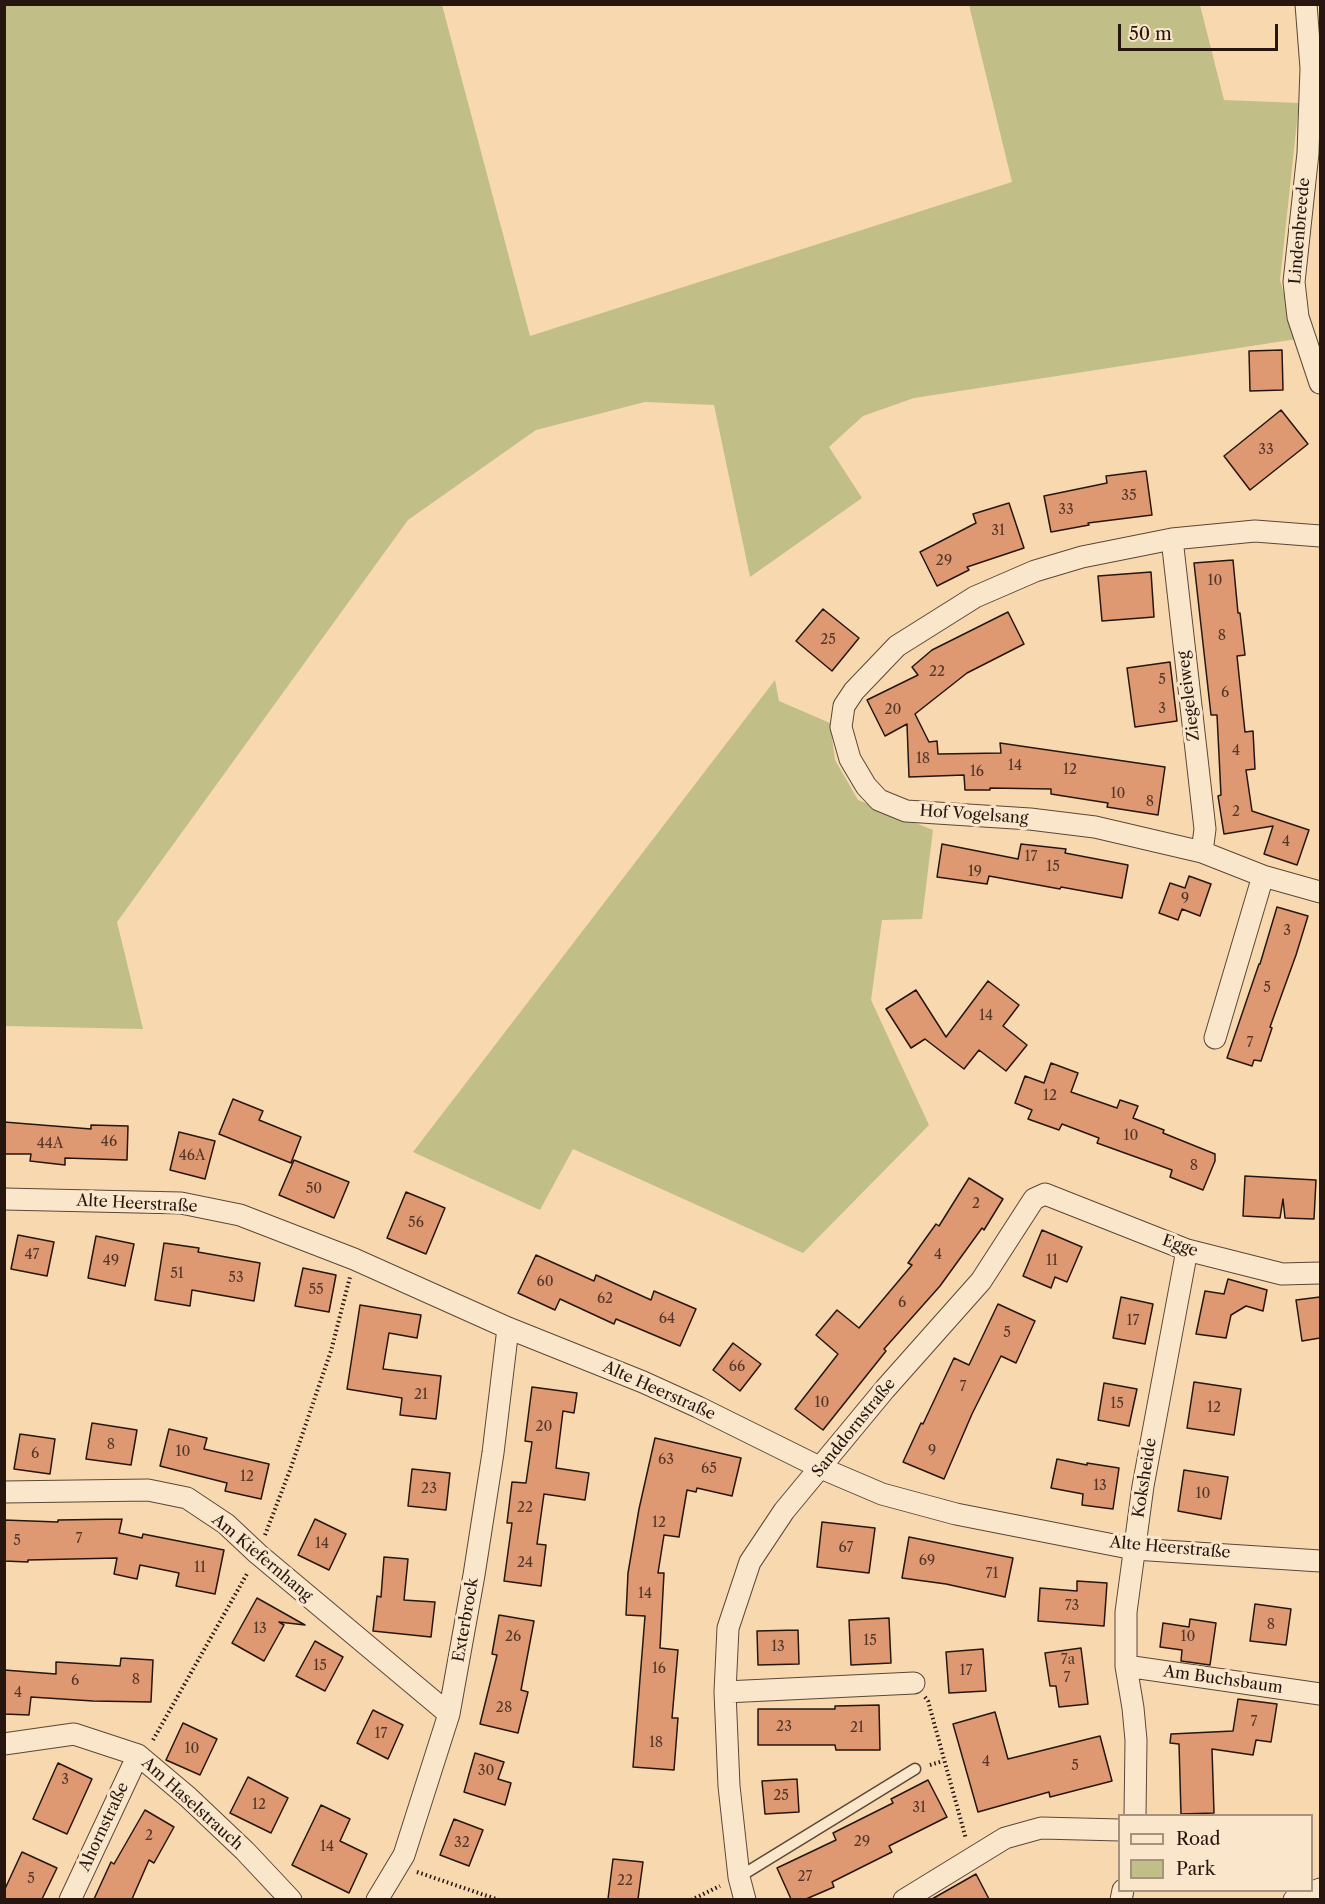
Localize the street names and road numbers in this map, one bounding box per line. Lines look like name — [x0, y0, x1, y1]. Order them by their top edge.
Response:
street label: Lindenbreede — [1286, 177, 1314, 285]
street label: Ziegeleiweg — [1174, 650, 1204, 742]
street label: Hof Vogelsang — [919, 802, 1029, 828]
street label: Alte Heerstraße — [76, 1191, 198, 1217]
street label: Egge — [1160, 1231, 1200, 1261]
street label: Alte Heerstraße — [600, 1358, 718, 1424]
street label: Sanddornstraße — [808, 1375, 900, 1481]
street label: Koksheide — [1129, 1437, 1161, 1519]
street label: Am Kiefernhang — [208, 1510, 316, 1606]
street label: Alte Heerstraße — [1109, 1533, 1231, 1563]
street label: Exterbrock — [449, 1576, 483, 1664]
street label: Am Buchsbaum — [1162, 1662, 1284, 1698]
street label: Am Haselstrauch — [137, 1753, 247, 1855]
street label: Ahornstraße — [75, 1779, 133, 1875]

